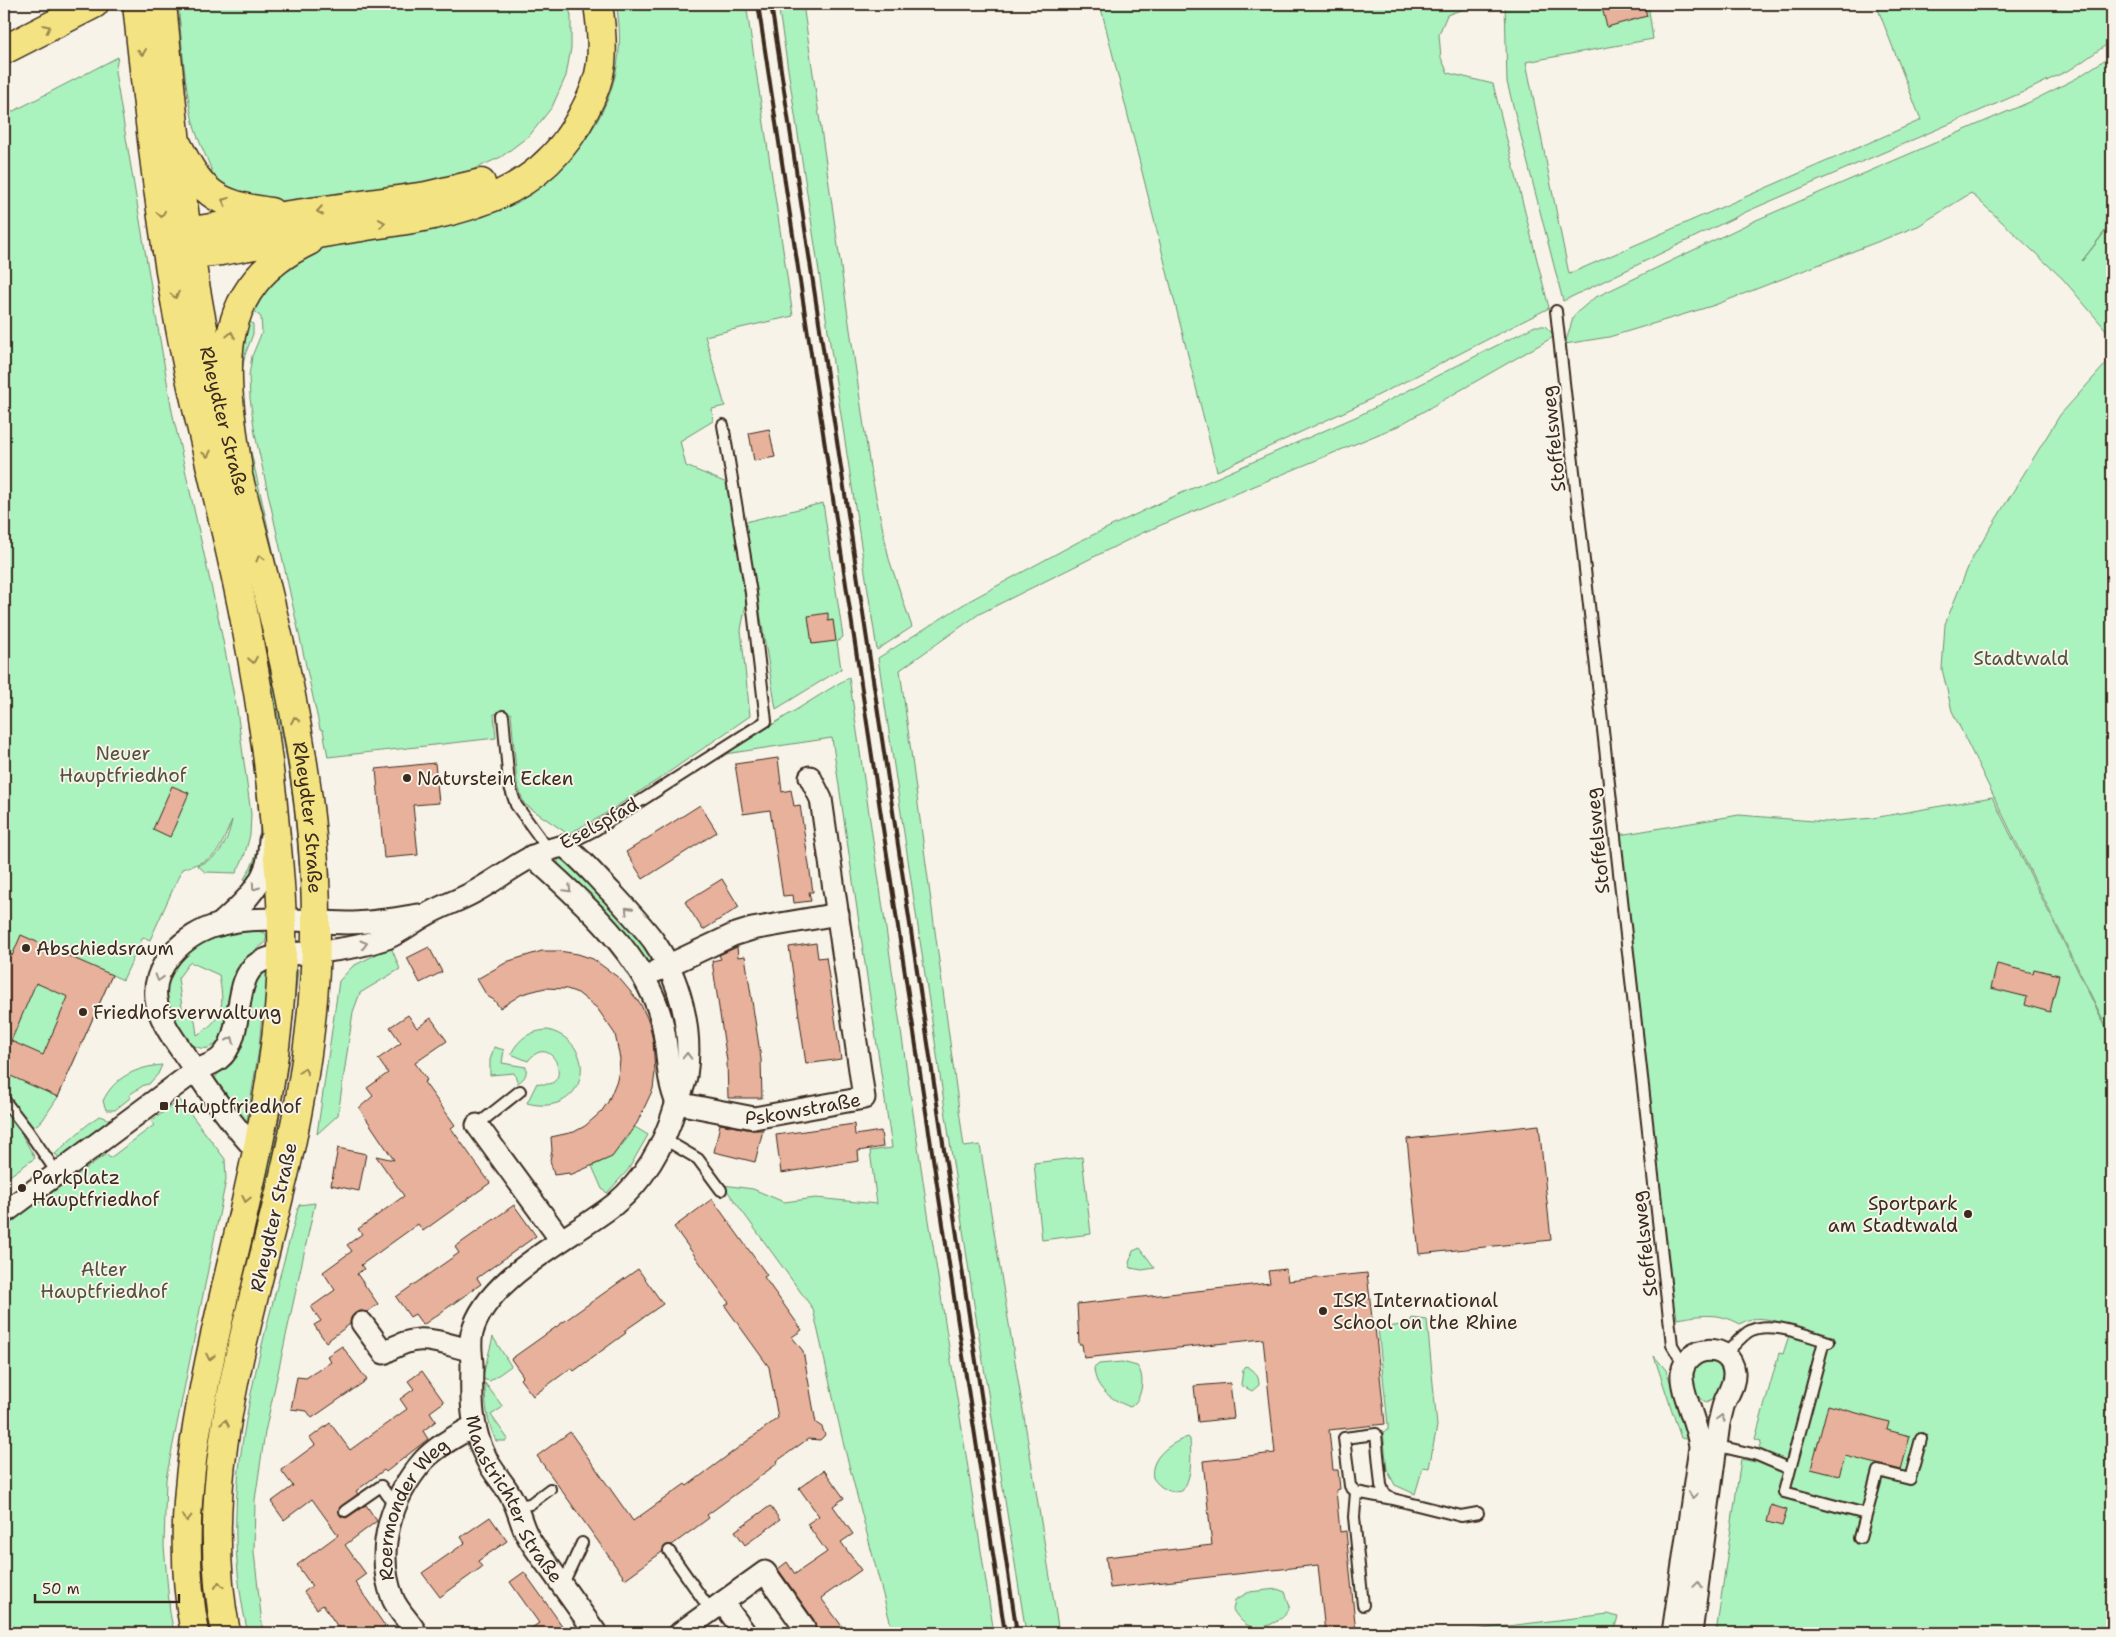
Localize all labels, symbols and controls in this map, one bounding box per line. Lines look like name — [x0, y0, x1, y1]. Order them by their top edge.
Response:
one-way arrow — [42, 24, 51, 34]
one-way arrow — [136, 49, 147, 57]
one-way arrow — [221, 197, 230, 207]
one-way arrow — [315, 205, 323, 216]
one-way arrow — [155, 210, 166, 218]
one-way arrow — [378, 219, 386, 229]
one-way arrow — [169, 291, 179, 299]
one-way arrow — [225, 330, 236, 339]
street label: Rheydter Straße — [194, 344, 255, 498]
street label: Stoffelsweg — [1535, 385, 1572, 493]
one-way arrow — [201, 450, 212, 459]
one-way arrow — [255, 554, 265, 562]
park label: Stadtwald — [1973, 646, 2069, 671]
one-way arrow — [247, 656, 257, 664]
one-way arrow — [291, 715, 301, 724]
street label: Rheydter Straße — [287, 740, 328, 894]
park label: Neuer Hauptfriedhof — [59, 741, 188, 788]
place label: Naturstein Ecken — [417, 766, 573, 791]
marker: Naturstein Ecken — [401, 772, 413, 784]
street label: Stoffelsweg — [1579, 787, 1616, 895]
street label: Eselspfad — [555, 792, 643, 855]
one-way arrow — [252, 881, 261, 891]
one-way arrow — [562, 883, 571, 892]
one-way arrow — [625, 907, 634, 916]
place label: Abschiedsraum — [36, 936, 174, 961]
one-way arrow — [359, 940, 368, 950]
marker: Abschiedsraum — [20, 942, 32, 954]
one-way arrow — [155, 973, 165, 981]
place label: Friedhofsverwaltung — [93, 1000, 281, 1025]
marker: Friedhofsverwaltung — [77, 1006, 89, 1018]
one-way arrow — [224, 1036, 235, 1045]
one-way arrow — [682, 1052, 692, 1060]
one-way arrow — [299, 1067, 309, 1075]
street label: Pskowstraße — [743, 1087, 863, 1131]
place label: Hauptfriedhof — [174, 1094, 302, 1119]
marker: Hauptfriedhof — [158, 1100, 170, 1112]
street label: Rheydter Straße — [244, 1140, 303, 1294]
place label: Parkplatz Hauptfriedhof — [32, 1165, 160, 1212]
marker: Parkplatz Hauptfriedhof — [16, 1182, 28, 1194]
street label: Stoffelsweg — [1626, 1189, 1663, 1298]
place label: Sportpark am Stadtwald — [1828, 1191, 1958, 1238]
one-way arrow — [241, 1194, 252, 1203]
marker: Sportpark am Stadtwald — [1962, 1208, 1974, 1220]
park label: Alter Hauptfriedhof — [40, 1257, 169, 1304]
place label: ISR International School on the Rhine — [1333, 1288, 1518, 1335]
marker: ISR International School on the Rhine — [1317, 1305, 1329, 1317]
one-way arrow — [205, 1353, 216, 1362]
street label: Maastrichter Straße — [460, 1413, 568, 1588]
one-way arrow — [1715, 1414, 1725, 1422]
one-way arrow — [220, 1419, 230, 1428]
street label: Roermonder Weg — [373, 1432, 454, 1583]
one-way arrow — [1689, 1491, 1699, 1500]
one-way arrow — [182, 1514, 192, 1522]
scale bar — [35, 1572, 179, 1604]
text: 50 m — [42, 1579, 80, 1599]
one-way arrow — [214, 1581, 225, 1589]
one-way arrow — [1692, 1581, 1702, 1589]

